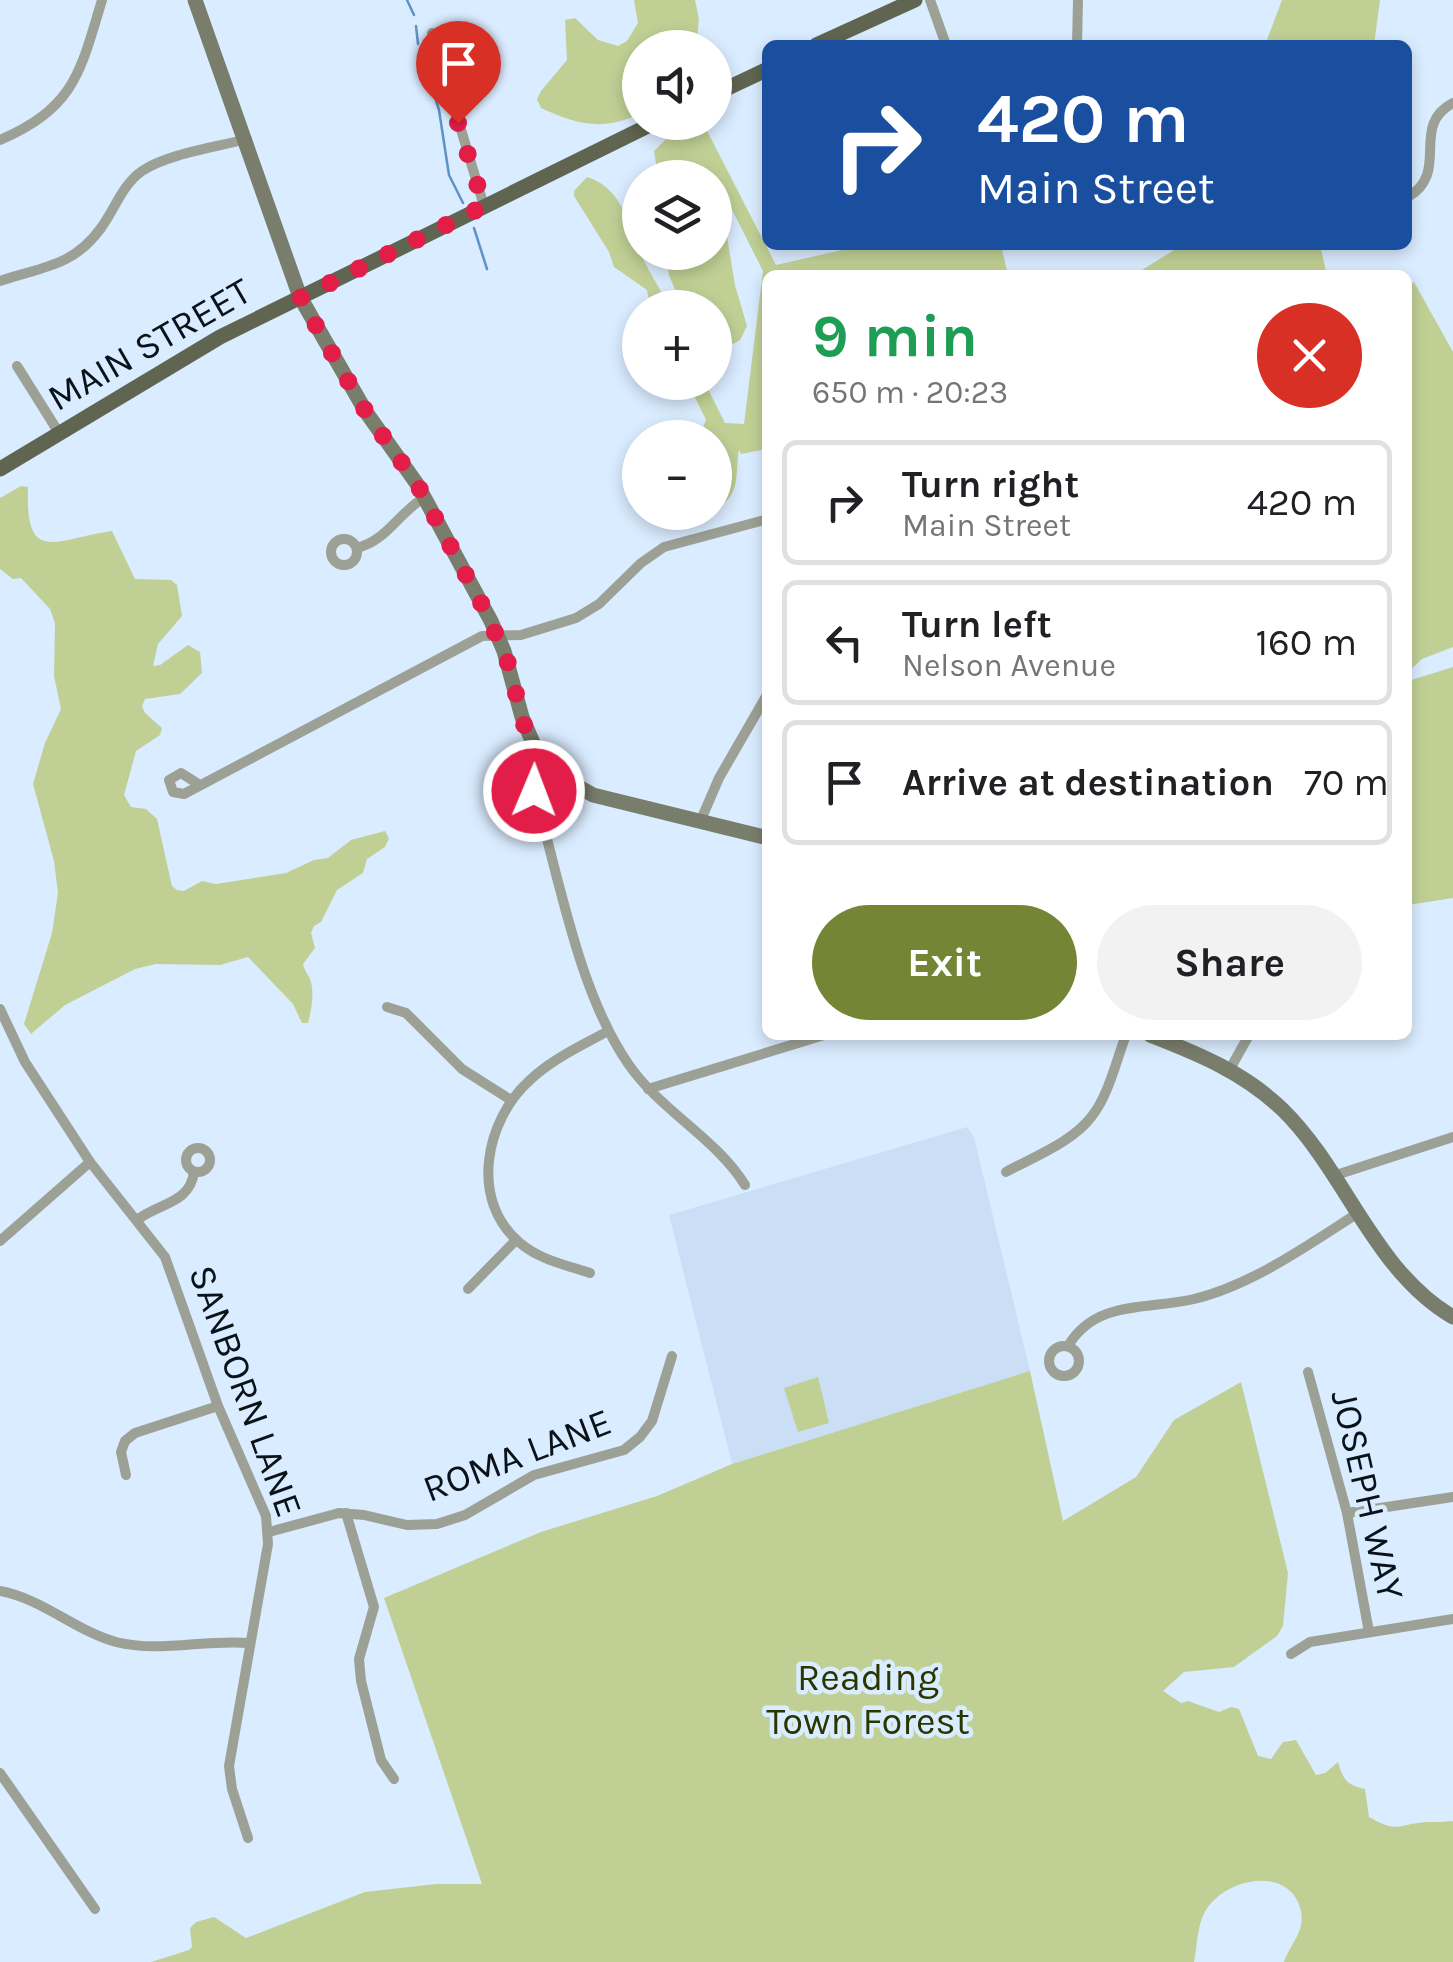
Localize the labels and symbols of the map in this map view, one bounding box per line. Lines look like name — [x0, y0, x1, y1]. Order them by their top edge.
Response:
pin — [416, 21, 501, 124]
street label: MAIN STREET — [40, 268, 259, 421]
position arrow — [482, 739, 586, 843]
street label: SANBORN LANE — [179, 1259, 312, 1523]
street label: JOSEPH WAY — [1322, 1386, 1414, 1605]
street label: ROMA LANE — [417, 1399, 618, 1512]
park label: Reading Town Forest — [766, 1655, 970, 1744]

